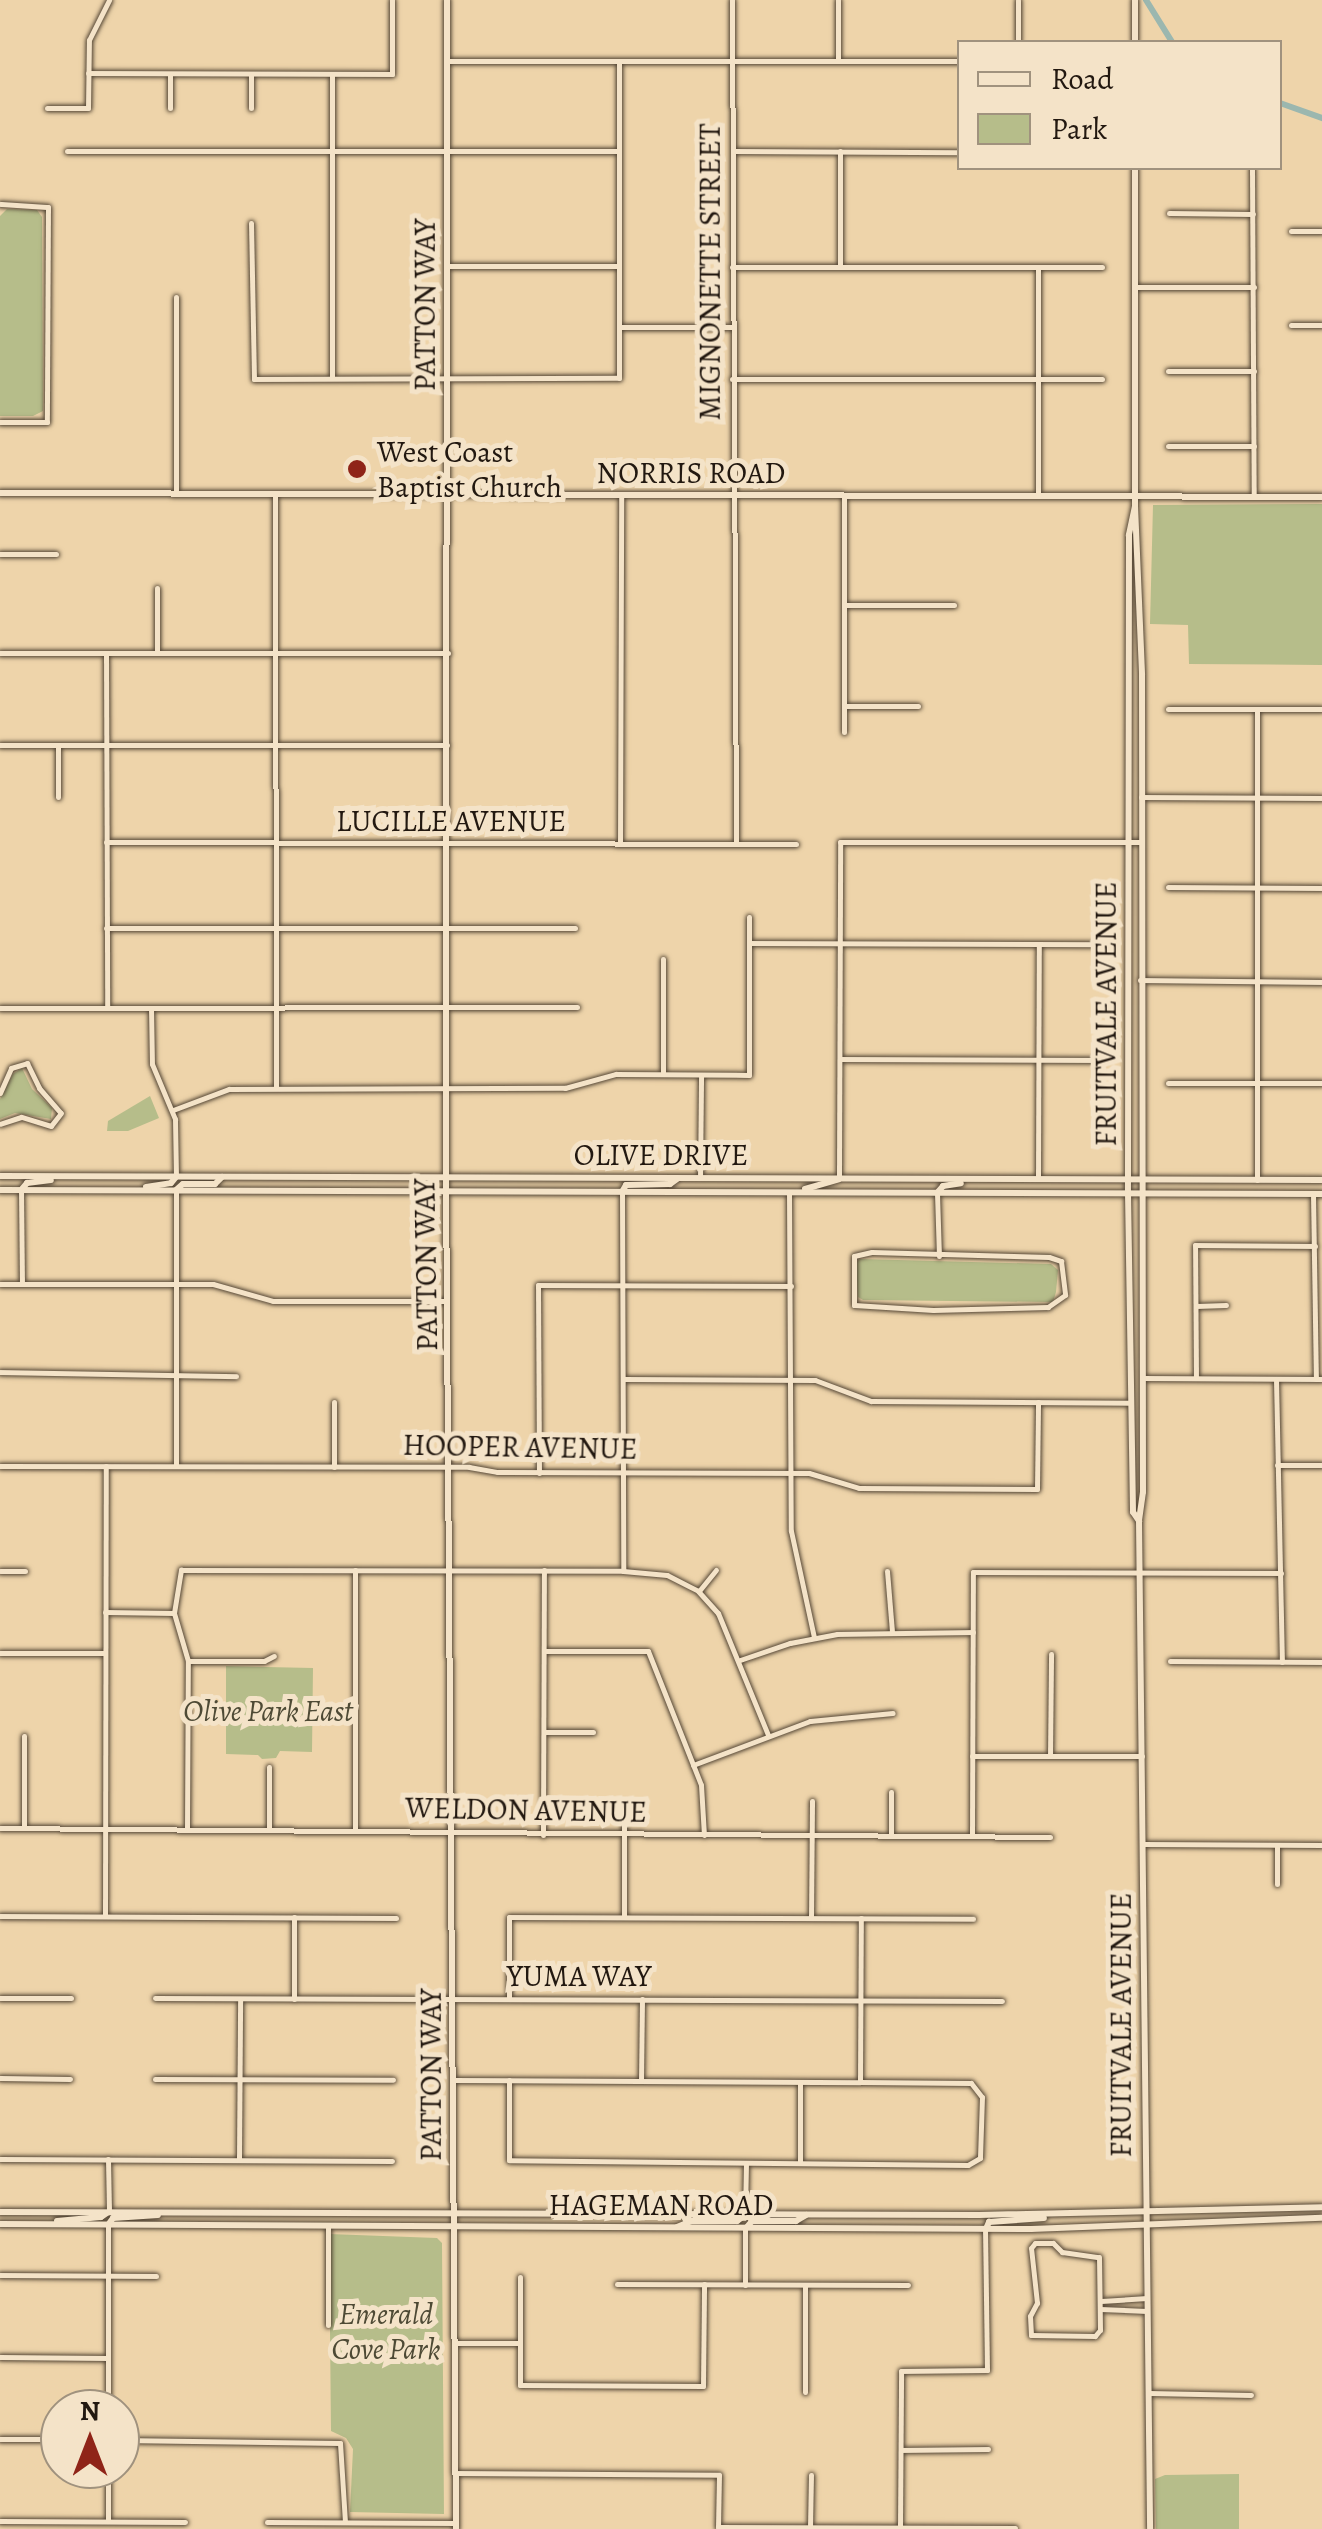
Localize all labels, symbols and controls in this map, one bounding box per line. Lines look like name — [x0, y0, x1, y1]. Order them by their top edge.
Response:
legend — [957, 40, 1282, 170]
text: Road — [1051, 59, 1113, 99]
text: Park — [1051, 109, 1107, 149]
street label: MIGNONETTE STREET — [692, 123, 728, 421]
street label: PATTON WAY — [407, 219, 443, 391]
place label: West Coast Baptist Church — [377, 434, 562, 504]
street label: NORRIS ROAD — [597, 455, 785, 491]
marker: West Coast Baptist Church — [346, 458, 368, 480]
street label: LUCILLE AVENUE — [336, 803, 566, 839]
street label: FRUITVALE AVENUE — [1088, 882, 1124, 1146]
street label: OLIVE DRIVE — [574, 1137, 748, 1173]
street label: PATTON WAY — [406, 1178, 446, 1352]
street label: HOOPER AVENUE — [402, 1427, 638, 1467]
park label: Olive Park East — [183, 1693, 353, 1729]
street label: WELDON AVENUE — [405, 1790, 647, 1830]
street label: FRUITVALE AVENUE — [1103, 1893, 1139, 2157]
street label: YUMA WAY — [507, 1958, 651, 1994]
street label: PATTON WAY — [413, 1989, 449, 2161]
street label: HAGEMAN ROAD — [549, 2187, 773, 2223]
park label: Emerald Cove Park — [331, 2296, 441, 2366]
north arrow — [40, 2389, 140, 2489]
text: N — [80, 2392, 100, 2430]

